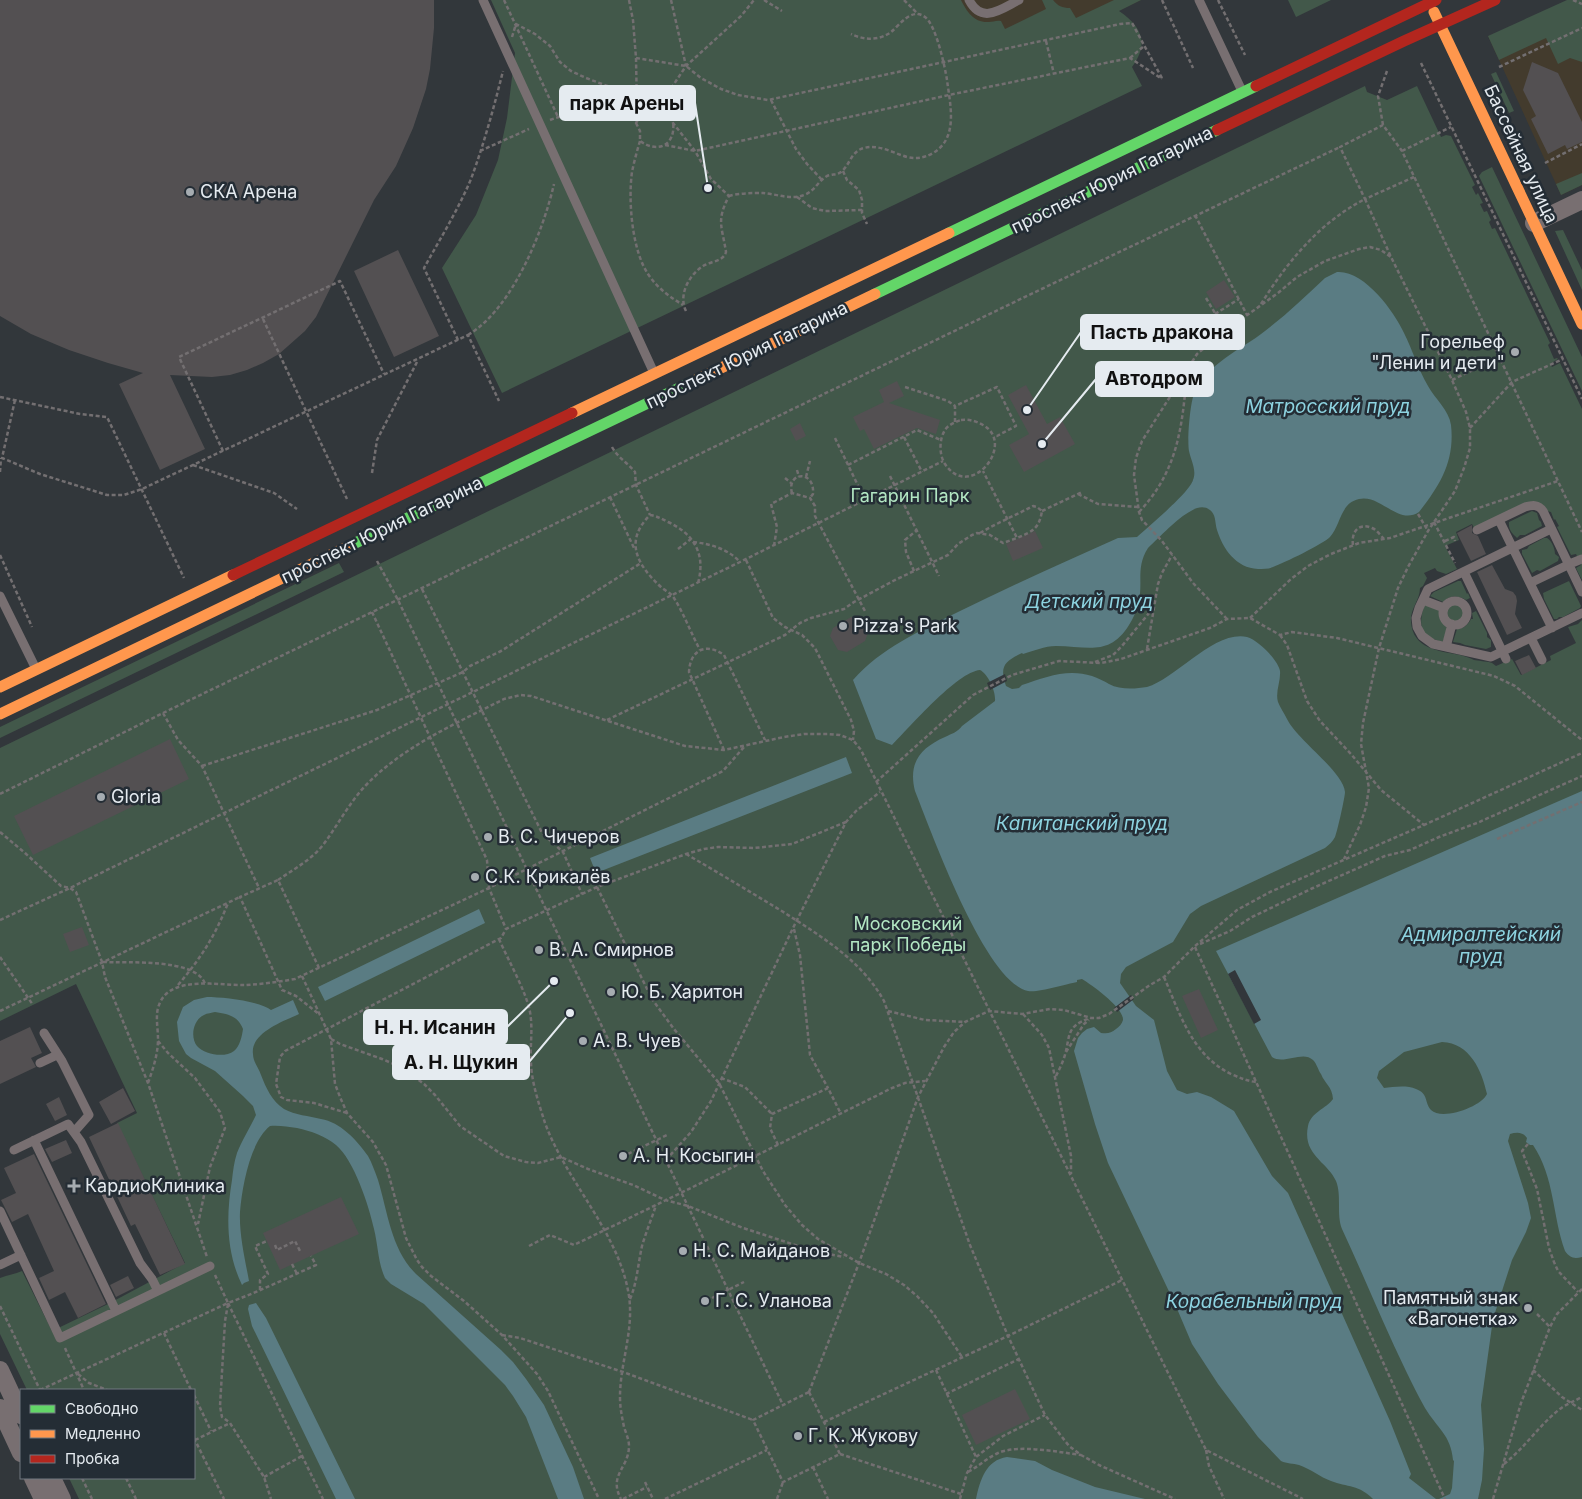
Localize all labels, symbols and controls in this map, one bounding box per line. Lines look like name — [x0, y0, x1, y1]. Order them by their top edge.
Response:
street label: Бассейная улица — [1480, 81, 1563, 226]
callout: парк Арены — [560, 86, 695, 120]
text: парк Арены — [570, 92, 684, 115]
street label: проспект Юрия Гагарина — [1008, 122, 1216, 238]
place label: СКА Арена — [200, 181, 297, 202]
marker: СКА Арена — [184, 186, 196, 198]
street label: проспект Юрия Гагарина — [643, 297, 851, 413]
callout: Пасть дракона — [1081, 315, 1244, 349]
text: Пасть дракона — [1091, 321, 1234, 344]
place label: Горельеф "Ленин и дети" — [1371, 331, 1505, 373]
marker: Горельеф "Ленин и дети" — [1509, 346, 1521, 358]
callout: Автодром — [1096, 362, 1213, 396]
text: Автодром — [1105, 367, 1203, 390]
water label: Матросский пруд — [1245, 395, 1411, 418]
street label: проспект Юрия Гагарина — [278, 472, 486, 588]
park label: Гагарин Парк — [851, 485, 970, 506]
water label: Детский пруд — [1024, 590, 1153, 613]
place label: Pizza's Park — [853, 615, 957, 636]
marker: Pizza's Park — [837, 620, 849, 632]
place label: Gloria — [111, 786, 161, 807]
marker: Gloria — [95, 791, 107, 803]
water label: Капитанский пруд — [996, 812, 1168, 835]
place label: В. С. Чичеров — [498, 826, 620, 847]
marker: В. С. Чичеров — [482, 831, 494, 843]
place label: С.К. Крикалёв — [485, 866, 610, 887]
marker: С.К. Крикалёв — [469, 871, 481, 883]
park label: Московский парк Победы — [850, 913, 966, 955]
water label: Адмиралтейский пруд — [1400, 923, 1561, 968]
place label: В. А. Смирнов — [549, 939, 674, 960]
marker: В. А. Смирнов — [533, 944, 545, 956]
place label: Ю. Б. Харитон — [621, 981, 743, 1002]
marker: Ю. Б. Харитон — [605, 986, 617, 998]
callout: Н. Н. Исанин — [364, 1010, 507, 1044]
text: Н. Н. Исанин — [374, 1016, 496, 1039]
place label: А. В. Чуев — [593, 1030, 681, 1051]
marker: А. В. Чуев — [577, 1035, 589, 1047]
callout: А. Н. Щукин — [393, 1045, 529, 1079]
text: А. Н. Щукин — [404, 1051, 518, 1074]
place label: А. Н. Косыгин — [633, 1145, 754, 1166]
marker: А. Н. Косыгин — [617, 1150, 629, 1162]
place label: КардиоКлиника — [85, 1175, 225, 1196]
marker: КардиоКлиника — [67, 1179, 81, 1193]
place label: Н. С. Майданов — [693, 1240, 830, 1261]
marker: Н. С. Майданов — [677, 1245, 689, 1257]
place label: Памятный знак «Вагонетка» — [1383, 1287, 1518, 1329]
place label: Г. С. Уланова — [715, 1290, 832, 1311]
water label: Корабельный пруд — [1166, 1290, 1342, 1313]
marker: Г. С. Уланова — [699, 1295, 711, 1307]
marker: Памятный знак «Вагонетка» — [1522, 1302, 1534, 1314]
legend — [20, 1389, 195, 1479]
text: Свободно — [65, 1399, 139, 1418]
text: Медленно — [65, 1424, 141, 1443]
place label: Г. К. Жукову — [808, 1425, 918, 1446]
marker: Г. К. Жукову — [792, 1430, 804, 1442]
text: Пробка — [65, 1449, 120, 1468]

